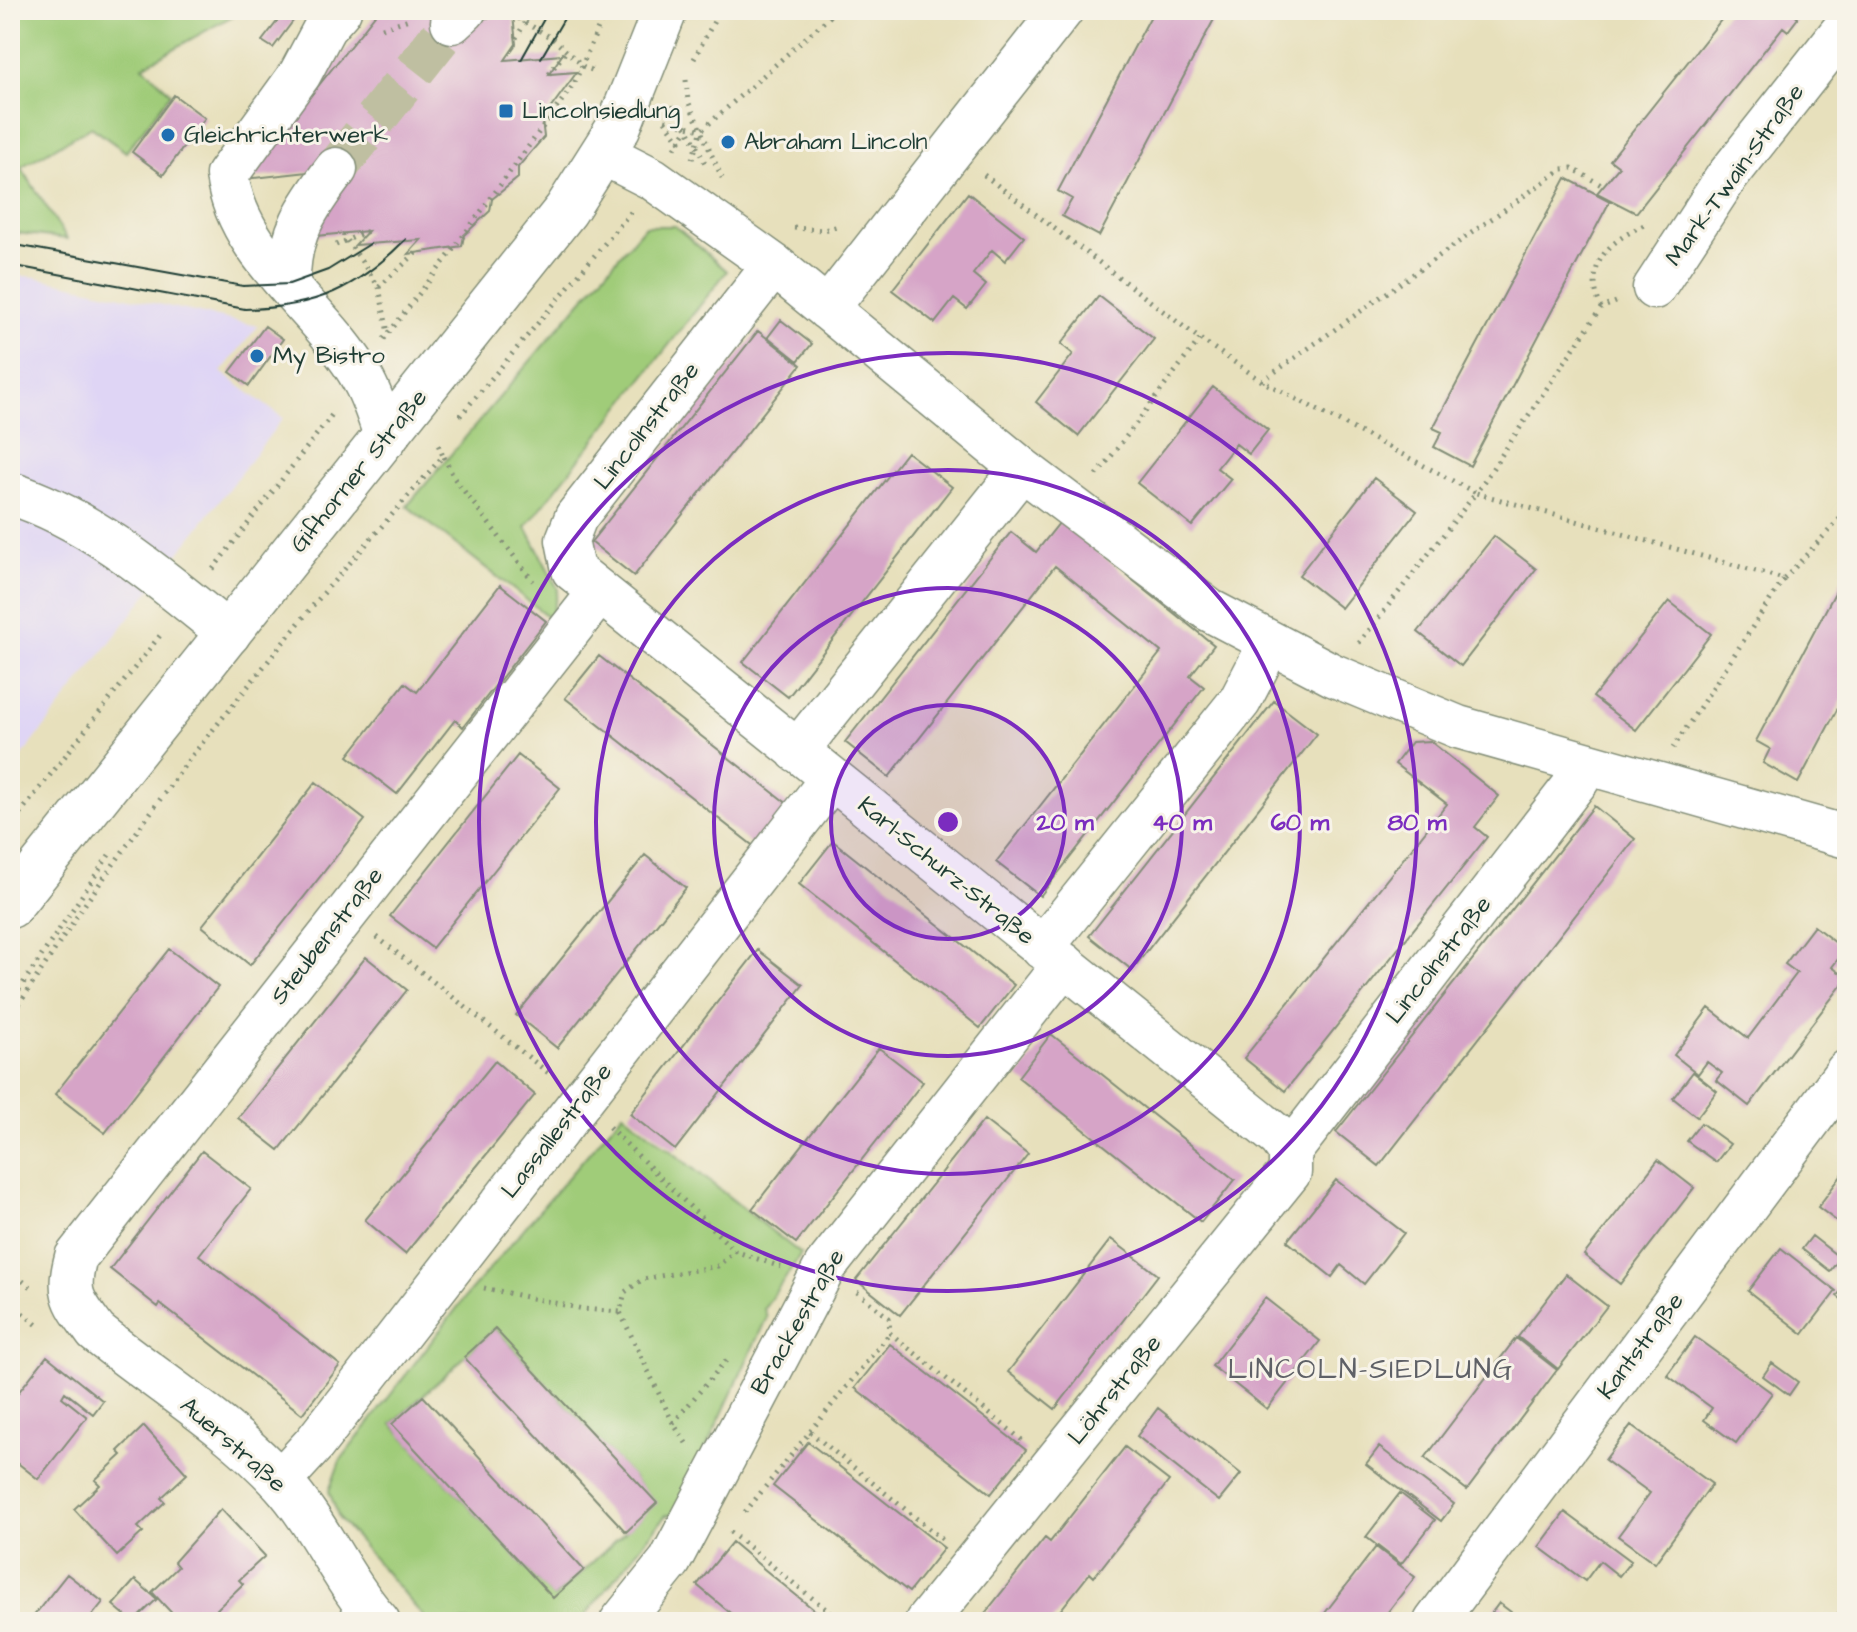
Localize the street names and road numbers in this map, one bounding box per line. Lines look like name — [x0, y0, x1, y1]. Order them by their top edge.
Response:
street label: Mark-Twain-Straße — [1657, 77, 1813, 273]
street label: Lincolnstraße — [586, 355, 708, 497]
street label: Gifhorner Straße — [282, 382, 436, 560]
street label: Karl-Schurz-Straße — [850, 789, 1042, 953]
street label: Steubenstraße — [262, 860, 392, 1012]
street label: Lincolnstraße — [1378, 889, 1500, 1031]
street label: Lassallestraße — [493, 1056, 621, 1206]
street label: Brackestraße — [743, 1243, 853, 1401]
street label: Kantstraße — [1590, 1286, 1692, 1406]
street label: Löhrstraße — [1060, 1328, 1170, 1452]
street label: Auerstraße — [172, 1389, 294, 1501]

